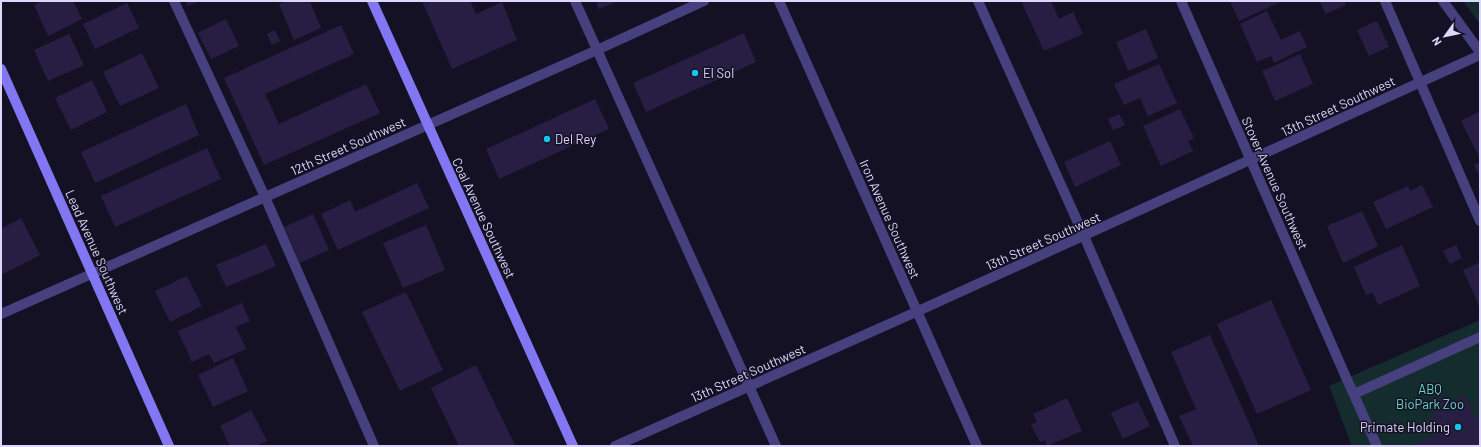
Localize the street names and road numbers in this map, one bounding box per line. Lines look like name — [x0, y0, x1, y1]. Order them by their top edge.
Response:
street label: 13th Street Southwest — [1278, 73, 1398, 139]
street label: 12th Street Southwest — [288, 113, 408, 179]
street label: Stover Avenue Southwest — [1239, 114, 1311, 252]
street label: Coal Avenue Southwest — [449, 155, 519, 281]
street label: Iron Avenue Southwest — [856, 157, 924, 281]
street label: Lead Avenue Southwest — [62, 187, 132, 317]
street label: 13th Street Southwest — [983, 208, 1103, 274]
street label: 13th Street Southwest — [688, 340, 808, 406]

